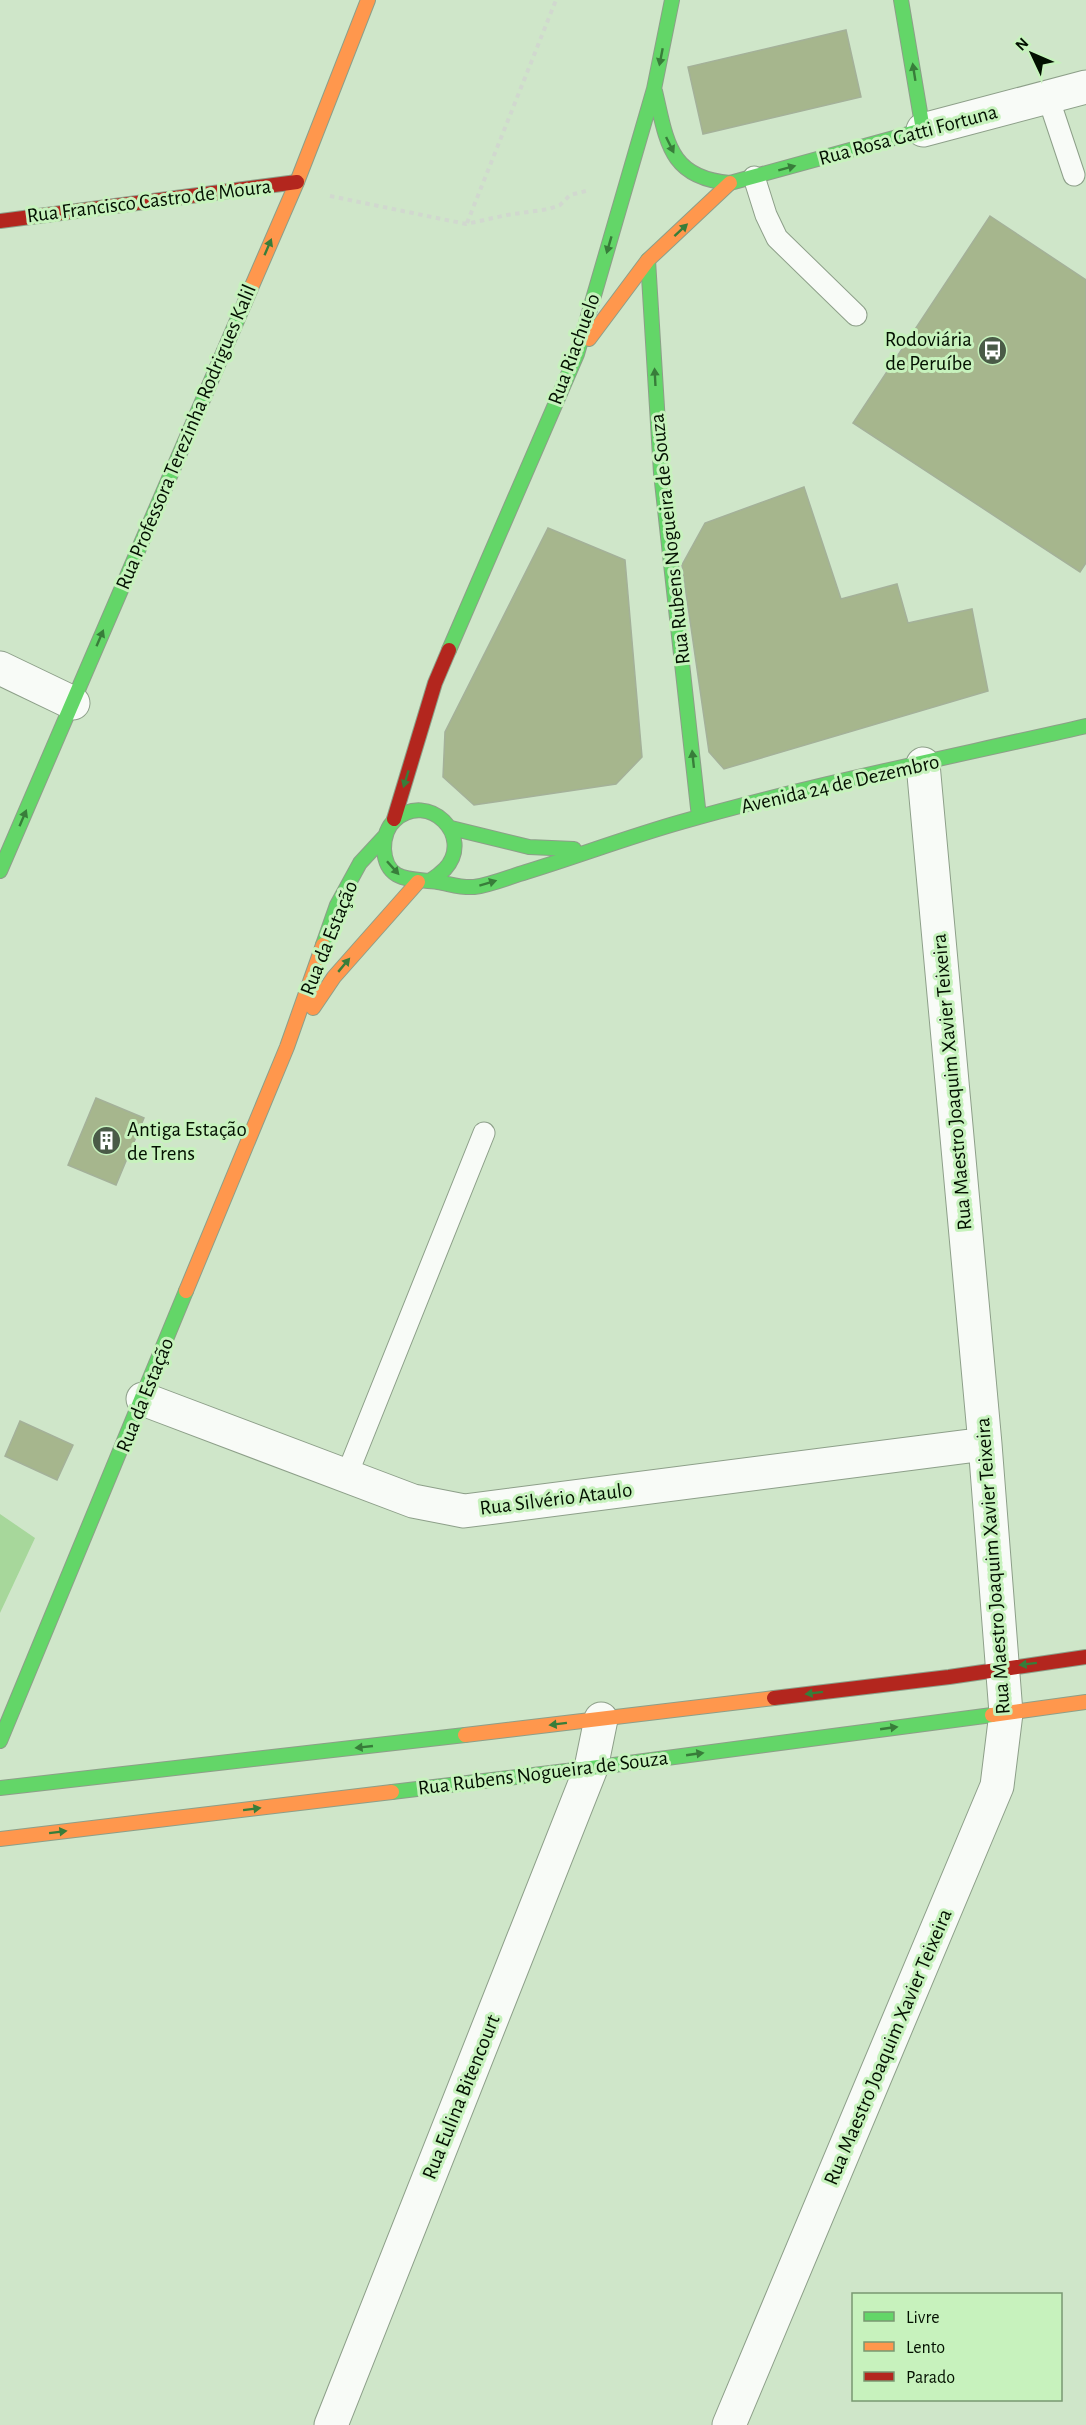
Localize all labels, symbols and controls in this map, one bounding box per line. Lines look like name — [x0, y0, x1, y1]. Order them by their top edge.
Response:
north arrow — [1002, 24, 1062, 84]
text: N — [1012, 35, 1032, 54]
one-way arrow — [656, 48, 665, 67]
one-way arrow — [909, 63, 918, 82]
street label: Rua Rosa Gatti Fortuna — [816, 101, 1000, 169]
one-way arrow — [664, 136, 674, 154]
one-way arrow — [778, 163, 796, 173]
street label: Rua Francisco Castro de Moura — [26, 176, 273, 226]
one-way arrow — [674, 223, 688, 237]
one-way arrow — [604, 236, 613, 254]
one-way arrow — [264, 238, 273, 256]
street label: Rua Professora Terezinha Rodrigues Kalil — [112, 281, 260, 593]
street label: Rua Riachuelo — [544, 291, 604, 407]
place label: Rodoviária de Peruíbe — [885, 329, 972, 374]
bus stop icon: Rodoviária de Peruíbe — [977, 335, 1009, 367]
one-way arrow — [651, 367, 660, 386]
street label: Rua Rubens Nogueira de Souza — [646, 412, 694, 665]
one-way arrow — [95, 629, 105, 647]
one-way arrow — [688, 749, 698, 768]
street label: Avenida 24 de Dezembro — [739, 751, 941, 817]
one-way arrow — [401, 771, 410, 789]
one-way arrow — [18, 808, 28, 826]
one-way arrow — [386, 861, 400, 876]
street label: Rua da Estação — [297, 878, 361, 998]
one-way arrow — [479, 878, 497, 887]
street label: Rua Maestro Joaquim Xavier Teixeira — [929, 932, 975, 1231]
one-way arrow — [337, 958, 350, 973]
place label: Antiga Estação de Trens — [127, 1119, 247, 1164]
building icon: Antiga Estação de Trens — [90, 1125, 122, 1157]
street label: Rua da Estação — [113, 1335, 177, 1455]
street label: Rua Maestro Joaquim Xavier Teixeira — [972, 1416, 1014, 1715]
street label: Rua Silvério Ataulo — [479, 1479, 633, 1519]
one-way arrow — [1018, 1660, 1037, 1669]
one-way arrow — [804, 1688, 823, 1698]
one-way arrow — [548, 1720, 567, 1729]
one-way arrow — [879, 1724, 898, 1733]
one-way arrow — [355, 1742, 374, 1752]
street label: Rua Rubens Nogueira de Souza — [417, 1747, 670, 1799]
one-way arrow — [686, 1750, 705, 1759]
one-way arrow — [242, 1804, 261, 1813]
one-way arrow — [49, 1827, 68, 1837]
street label: Rua Maestro Joaquim Xavier Teixeira — [820, 1906, 956, 2188]
street label: Rua Eulina Bitencourt — [418, 2011, 504, 2182]
legend — [852, 2293, 1062, 2401]
text: Livre — [906, 2309, 940, 2327]
text: Lento — [906, 2339, 945, 2357]
text: Parado — [906, 2369, 955, 2387]

